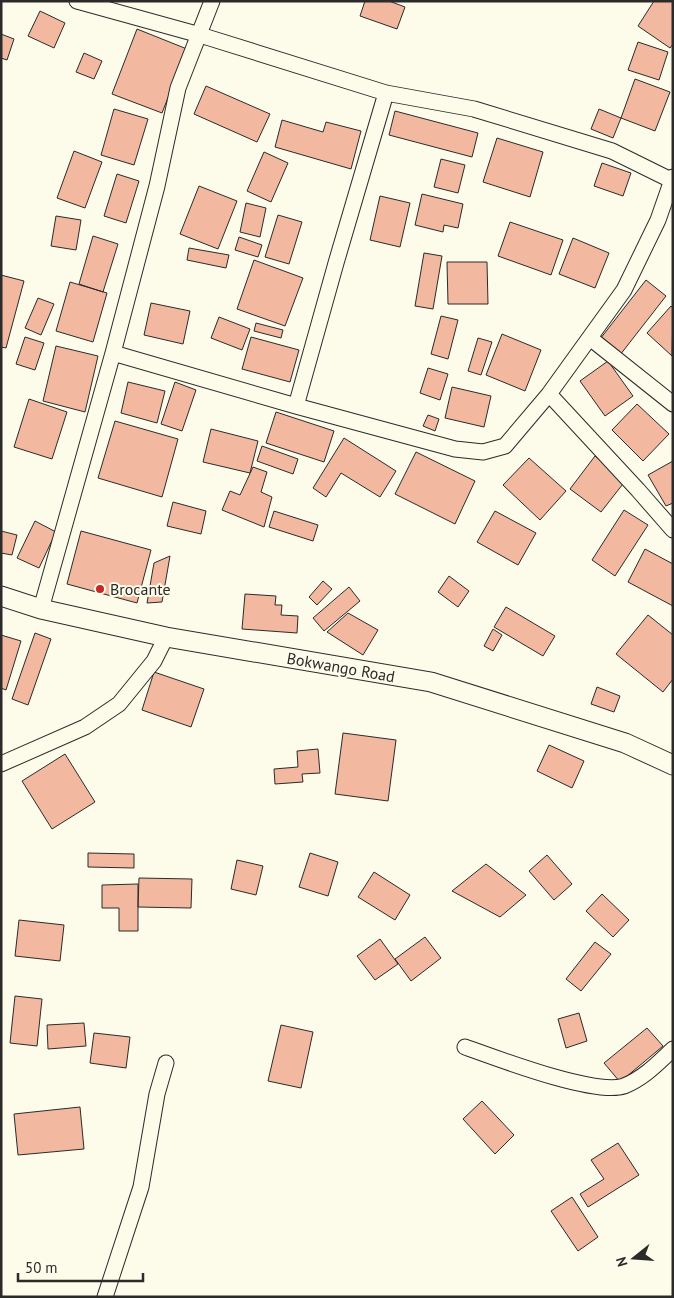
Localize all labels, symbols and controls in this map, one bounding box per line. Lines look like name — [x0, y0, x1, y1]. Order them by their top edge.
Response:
place label: Brocante — [110, 579, 171, 599]
marker: Brocante — [94, 583, 106, 595]
street label: Bokwango Road — [285, 648, 397, 686]
north arrow — [609, 1233, 659, 1283]
scale bar — [18, 1250, 142, 1282]
text: N — [612, 1255, 632, 1269]
text: 50 m — [25, 1258, 58, 1277]

